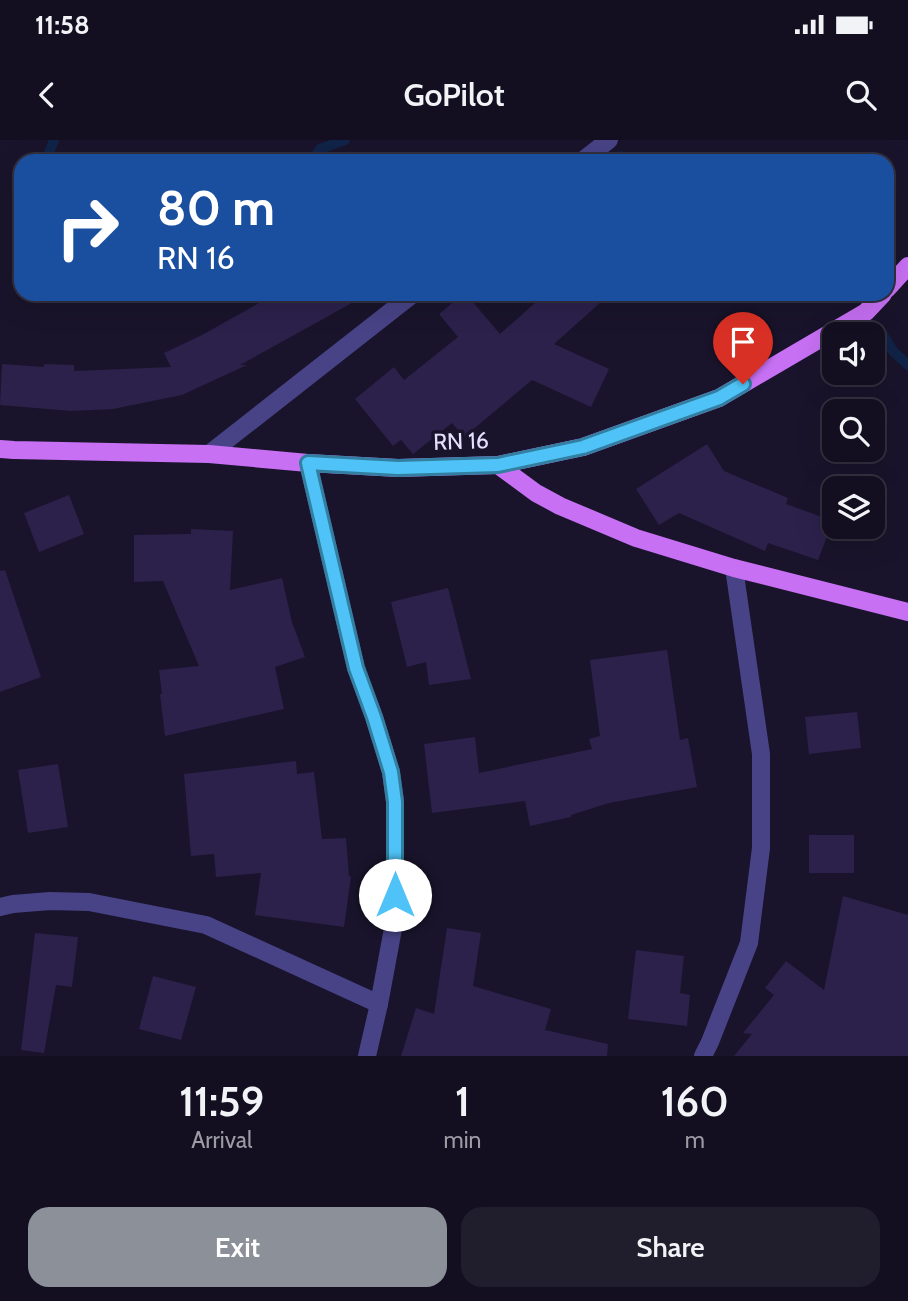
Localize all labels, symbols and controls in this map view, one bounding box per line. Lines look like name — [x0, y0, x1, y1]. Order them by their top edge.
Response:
text: 11:58 — [35, 9, 90, 41]
text: GoPilot — [403, 75, 505, 114]
icon: back — [28, 76, 66, 114]
icon: search — [842, 76, 880, 114]
text: 80 m — [157, 178, 275, 237]
icon: right — [42, 182, 133, 273]
text: RN 16 — [157, 238, 235, 277]
pin — [713, 312, 773, 384]
map controls — [822, 322, 885, 539]
button: sound — [822, 322, 885, 385]
icon: arrive — [724, 323, 762, 361]
button: search — [822, 399, 885, 462]
street label: RN 16 — [433, 426, 489, 456]
button: layers — [822, 476, 885, 539]
position arrow — [358, 858, 432, 932]
text: 11:59 — [179, 1075, 264, 1127]
text: 1 — [455, 1075, 470, 1127]
text: 160 — [661, 1075, 729, 1127]
text: Arrival — [191, 1126, 252, 1154]
text: min — [444, 1126, 481, 1154]
text: m — [685, 1126, 705, 1154]
button: Exit — [28, 1207, 447, 1287]
button: Share — [461, 1207, 880, 1287]

